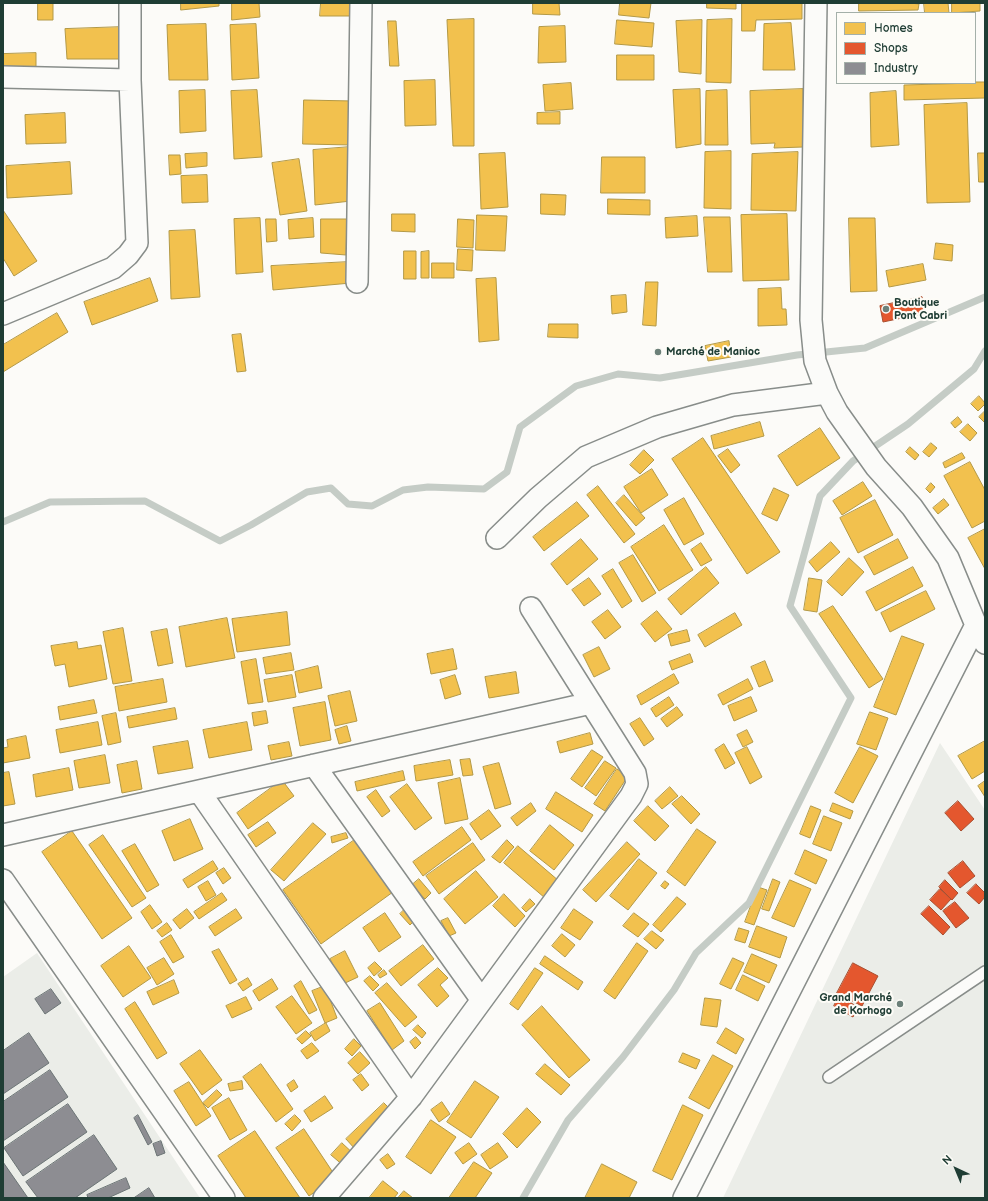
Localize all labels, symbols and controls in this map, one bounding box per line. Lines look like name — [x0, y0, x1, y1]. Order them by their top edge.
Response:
legend — [836, 12, 976, 84]
text: Homes — [874, 21, 913, 36]
text: Shops — [874, 41, 908, 56]
text: Industry — [874, 61, 918, 76]
place label: Boutique Pont Cabri — [894, 296, 947, 322]
marker: Boutique Pont Cabri — [881, 304, 891, 314]
place label: Marché de Manioc — [666, 345, 760, 359]
marker: Marché de Manioc — [653, 347, 663, 357]
place label: Grand Marché de Korhogo — [819, 991, 892, 1017]
marker: Grand Marché de Korhogo — [895, 999, 905, 1009]
north arrow — [936, 1149, 976, 1189]
text: N — [940, 1152, 955, 1168]

